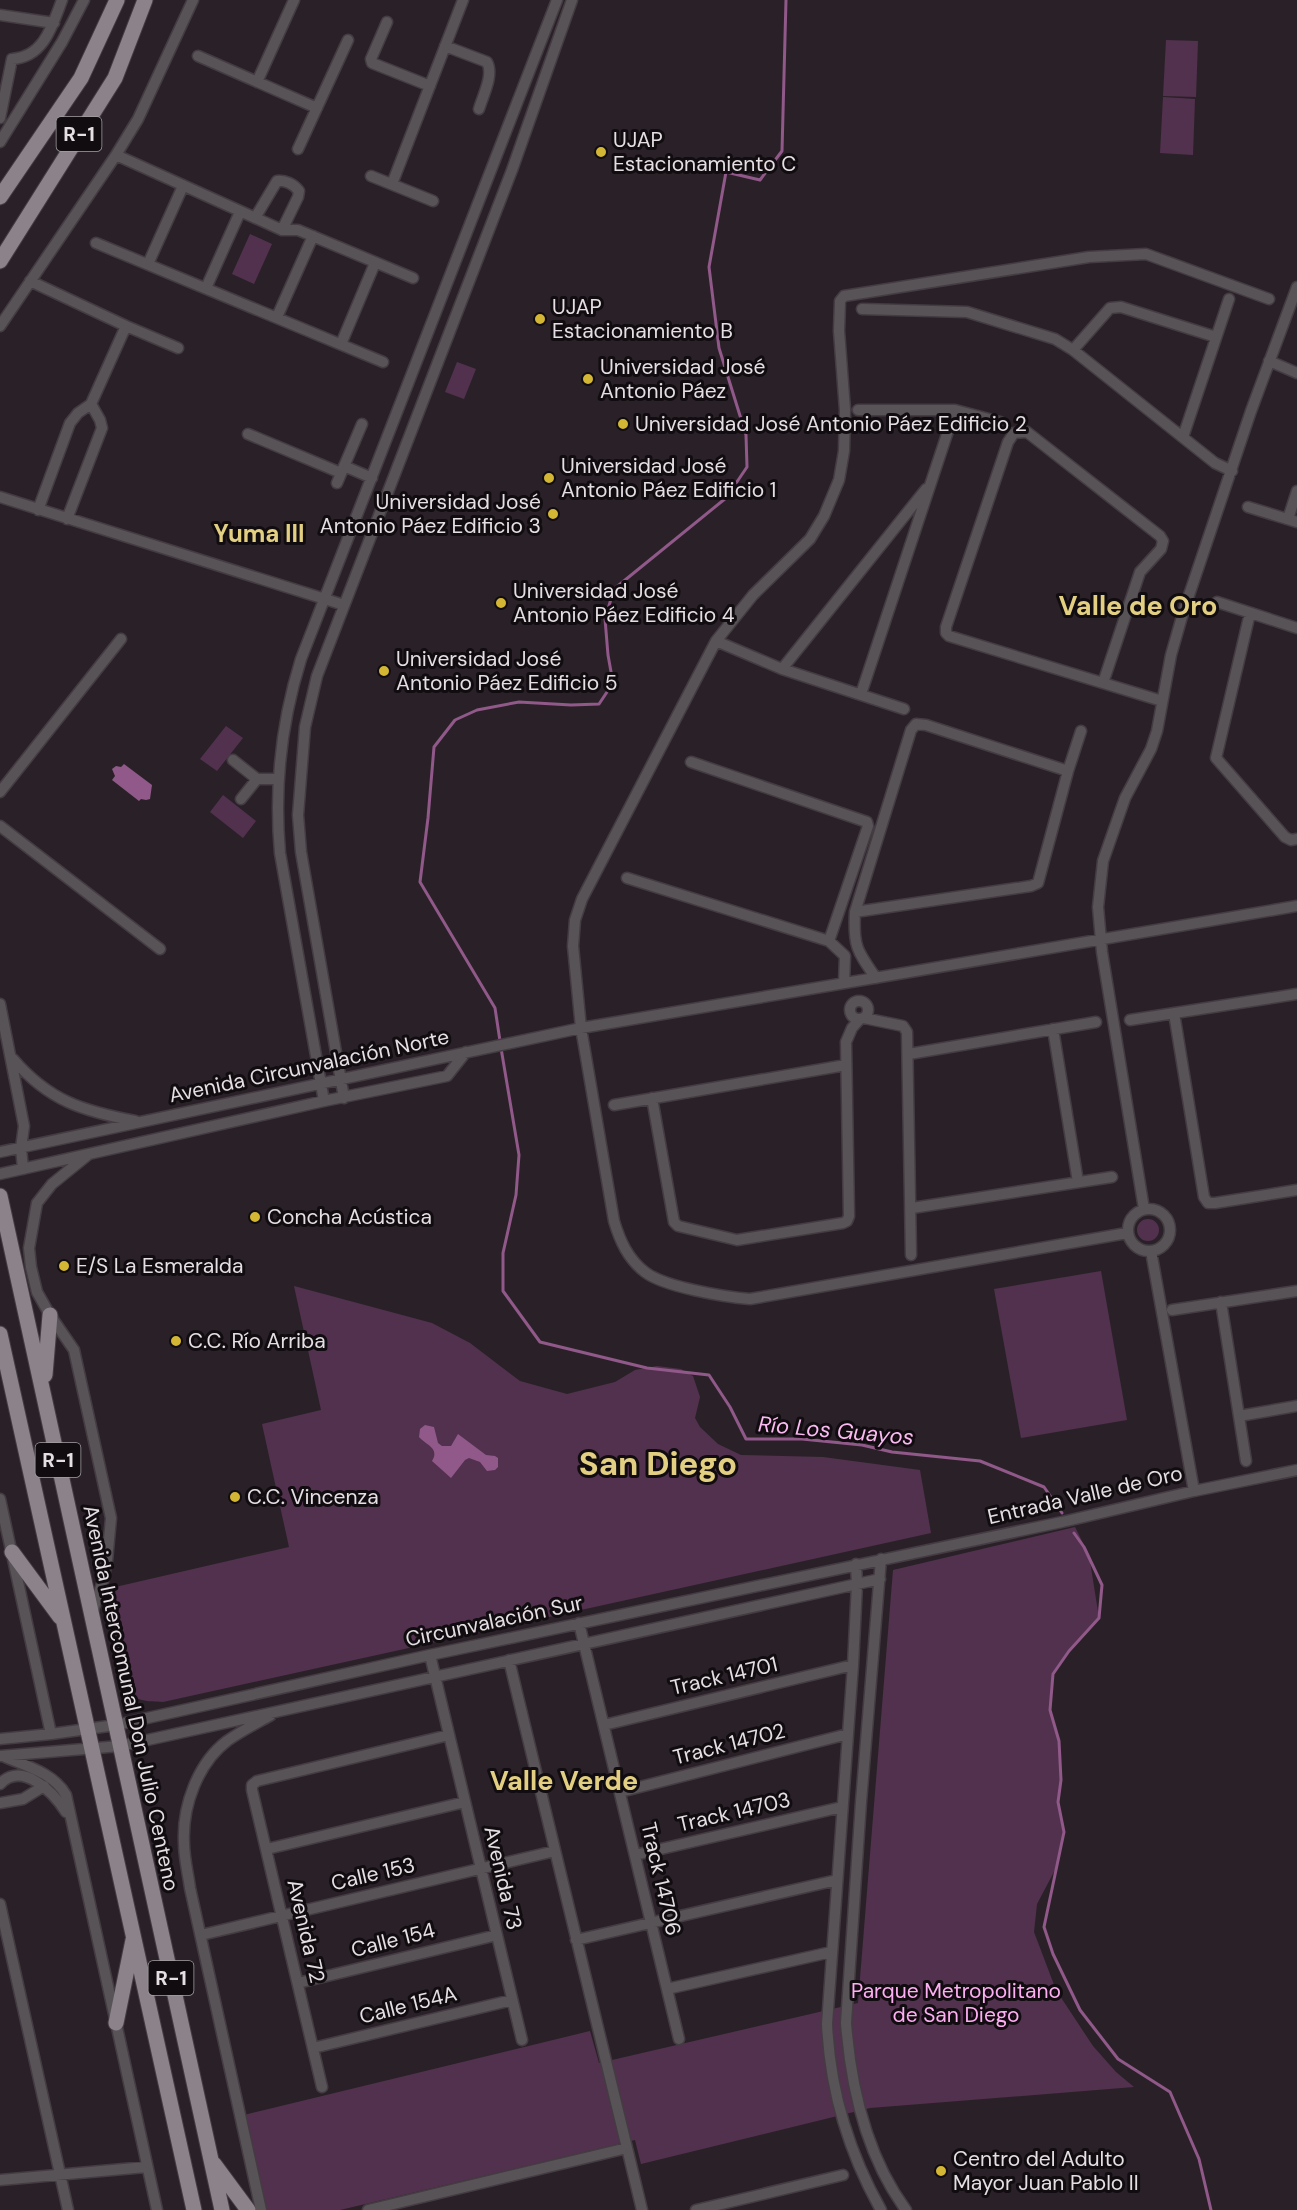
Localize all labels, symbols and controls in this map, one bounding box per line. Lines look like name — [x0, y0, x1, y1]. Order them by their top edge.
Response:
road number: R-1 — [56, 117, 101, 151]
place label: UJAP Estacionamiento C — [613, 126, 796, 178]
marker: UJAP Estacionamiento C — [594, 145, 608, 159]
place label: UJAP Estacionamiento B — [552, 293, 733, 345]
marker: UJAP Estacionamiento B — [533, 312, 547, 326]
place label: Universidad José Antonio Páez — [600, 353, 766, 405]
marker: Universidad José Antonio Páez — [581, 372, 595, 386]
place label: Universidad José Antonio Páez Edificio 2 — [635, 410, 1027, 438]
marker: Universidad José Antonio Páez Edificio 2 — [616, 417, 630, 431]
place label: Universidad José Antonio Páez Edificio 1 — [561, 452, 776, 504]
marker: Universidad José Antonio Páez Edificio 1 — [542, 471, 556, 485]
place label: Universidad José Antonio Páez Edificio 3 — [320, 488, 541, 540]
marker: Universidad José Antonio Páez Edificio 3 — [546, 507, 560, 521]
district label: Yuma III — [213, 518, 305, 549]
place label: Universidad José Antonio Páez Edificio 4 — [513, 577, 735, 629]
district label: Valle de Oro — [1059, 588, 1217, 623]
marker: Universidad José Antonio Páez Edificio 4 — [494, 596, 508, 610]
place label: Universidad José Antonio Páez Edificio 5 — [396, 645, 618, 697]
marker: Universidad José Antonio Páez Edificio 5 — [377, 664, 391, 678]
street label: Avenida Circunvalación Norte — [166, 1023, 452, 1109]
place label: Concha Acústica — [267, 1203, 432, 1231]
marker: Concha Acústica — [248, 1210, 262, 1224]
place label: E/S La Esmeralda — [76, 1252, 243, 1280]
marker: E/S La Esmeralda — [57, 1259, 71, 1273]
place label: C.C. Río Arriba — [188, 1327, 326, 1355]
marker: C.C. Río Arriba — [169, 1334, 183, 1348]
water label: Río Los Guayos — [757, 1409, 915, 1452]
district label: San Diego — [579, 1442, 737, 1485]
road number: R-1 — [36, 1443, 80, 1477]
street label: Entrada Valle de Oro — [985, 1459, 1185, 1531]
place label: C.C. Vincenza — [247, 1483, 379, 1511]
marker: C.C. Vincenza — [228, 1490, 242, 1504]
street label: Avenida Intercomunal Don Julio Centeno — [76, 1502, 186, 1894]
street label: Circunvalación Sur — [403, 1588, 585, 1653]
street label: Track 14701 — [668, 1650, 780, 1702]
street label: Track 14702 — [670, 1717, 788, 1771]
district label: Valle Verde — [490, 1763, 638, 1798]
street label: Track 14703 — [675, 1785, 793, 1839]
street label: Track 14706 — [634, 1819, 688, 1939]
street label: Avenida 73 — [477, 1823, 529, 1933]
street label: Calle 153 — [328, 1851, 418, 1897]
street label: Avenida 72 — [281, 1877, 331, 1985]
street label: Calle 154 — [348, 1916, 438, 1964]
road number: R-1 — [148, 1961, 194, 1995]
park label: Parque Metropolitano de San Diego — [851, 1977, 1061, 2029]
street label: Calle 154A — [356, 1979, 460, 2031]
place label: Centro del Adulto Mayor Juan Pablo II — [953, 2145, 1139, 2197]
marker: Centro del Adulto Mayor Juan Pablo II — [934, 2164, 948, 2178]

